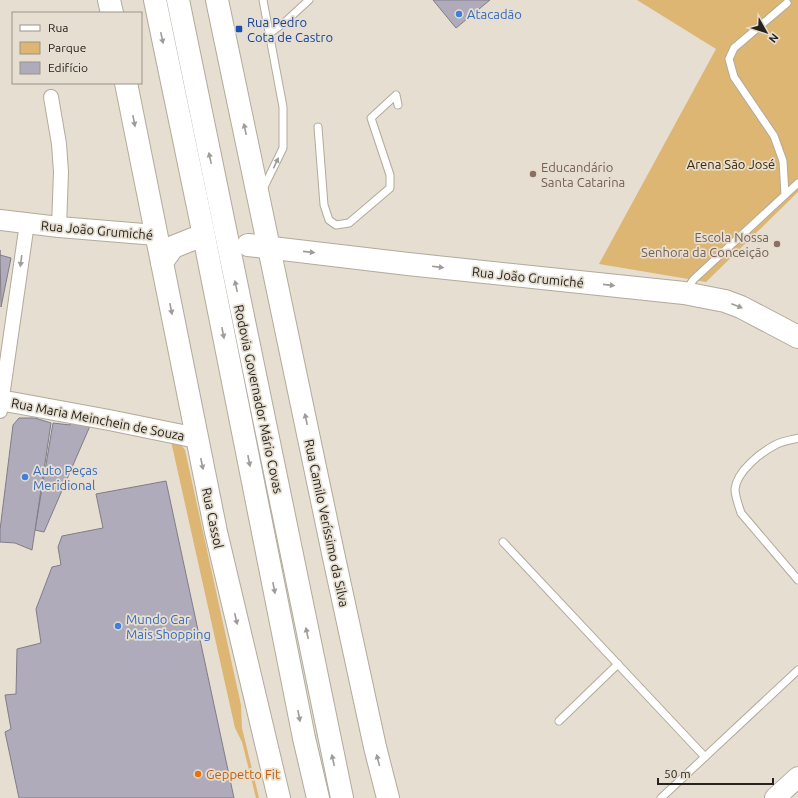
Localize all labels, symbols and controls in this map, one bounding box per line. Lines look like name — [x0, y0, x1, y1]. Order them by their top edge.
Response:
place label: Atacadão — [467, 7, 522, 21]
marker: Atacadão — [454, 9, 464, 19]
legend — [12, 12, 142, 84]
north arrow — [746, 12, 786, 52]
place label: Rua Pedro Cota de Castro — [247, 15, 333, 44]
text: Rua — [48, 21, 69, 34]
marker: Rua Pedro Cota de Castro — [234, 24, 244, 34]
text: N — [767, 31, 781, 45]
one-way arrow — [160, 32, 166, 44]
text: Parque — [48, 41, 86, 54]
text: Edifício — [48, 61, 88, 74]
one-way arrow — [131, 115, 137, 127]
one-way arrow — [241, 123, 247, 135]
one-way arrow — [207, 152, 213, 165]
one-way arrow — [273, 157, 279, 168]
park label: Arena São José — [687, 157, 775, 171]
place label: Educandário Santa Catarina — [541, 160, 625, 189]
marker: Educandário Santa Catarina — [528, 169, 538, 179]
street label: Rua João Grumiché — [40, 218, 154, 242]
place label: Escola Nossa Senhora da Conceição — [641, 230, 769, 259]
marker: Escola Nossa Senhora da Conceição — [772, 239, 782, 249]
one-way arrow — [303, 249, 315, 255]
one-way arrow — [18, 255, 24, 268]
one-way arrow — [432, 264, 444, 270]
street label: Rua João Grumiché — [471, 264, 585, 290]
one-way arrow — [233, 280, 239, 292]
one-way arrow — [603, 282, 615, 289]
one-way arrow — [169, 303, 175, 316]
street label: Rodovia Governador Mário Covas — [232, 303, 286, 495]
one-way arrow — [731, 303, 743, 309]
one-way arrow — [221, 327, 227, 339]
street label: Rua Maria Meinchein de Souza — [10, 395, 186, 443]
one-way arrow — [302, 413, 308, 425]
street label: Rua Camilo Veríssimo da Silva — [302, 438, 352, 608]
one-way arrow — [246, 455, 252, 467]
one-way arrow — [200, 458, 206, 470]
place label: Auto Peças Meridional — [33, 463, 98, 492]
marker: Auto Peças Meridional — [20, 472, 30, 482]
street label: Rua Cassol — [200, 486, 226, 550]
one-way arrow — [271, 582, 277, 594]
place label: Mundo Car Mais Shopping — [126, 612, 211, 641]
one-way arrow — [233, 613, 239, 625]
marker: Mundo Car Mais Shopping — [113, 621, 123, 631]
one-way arrow — [304, 626, 310, 639]
one-way arrow — [297, 710, 303, 722]
one-way arrow — [330, 754, 336, 766]
one-way arrow — [375, 754, 381, 766]
scale bar — [658, 760, 773, 786]
place label: Geppetto Fit — [206, 767, 280, 781]
text: 50 m — [664, 767, 691, 780]
marker: Geppetto Fit — [193, 769, 203, 779]

